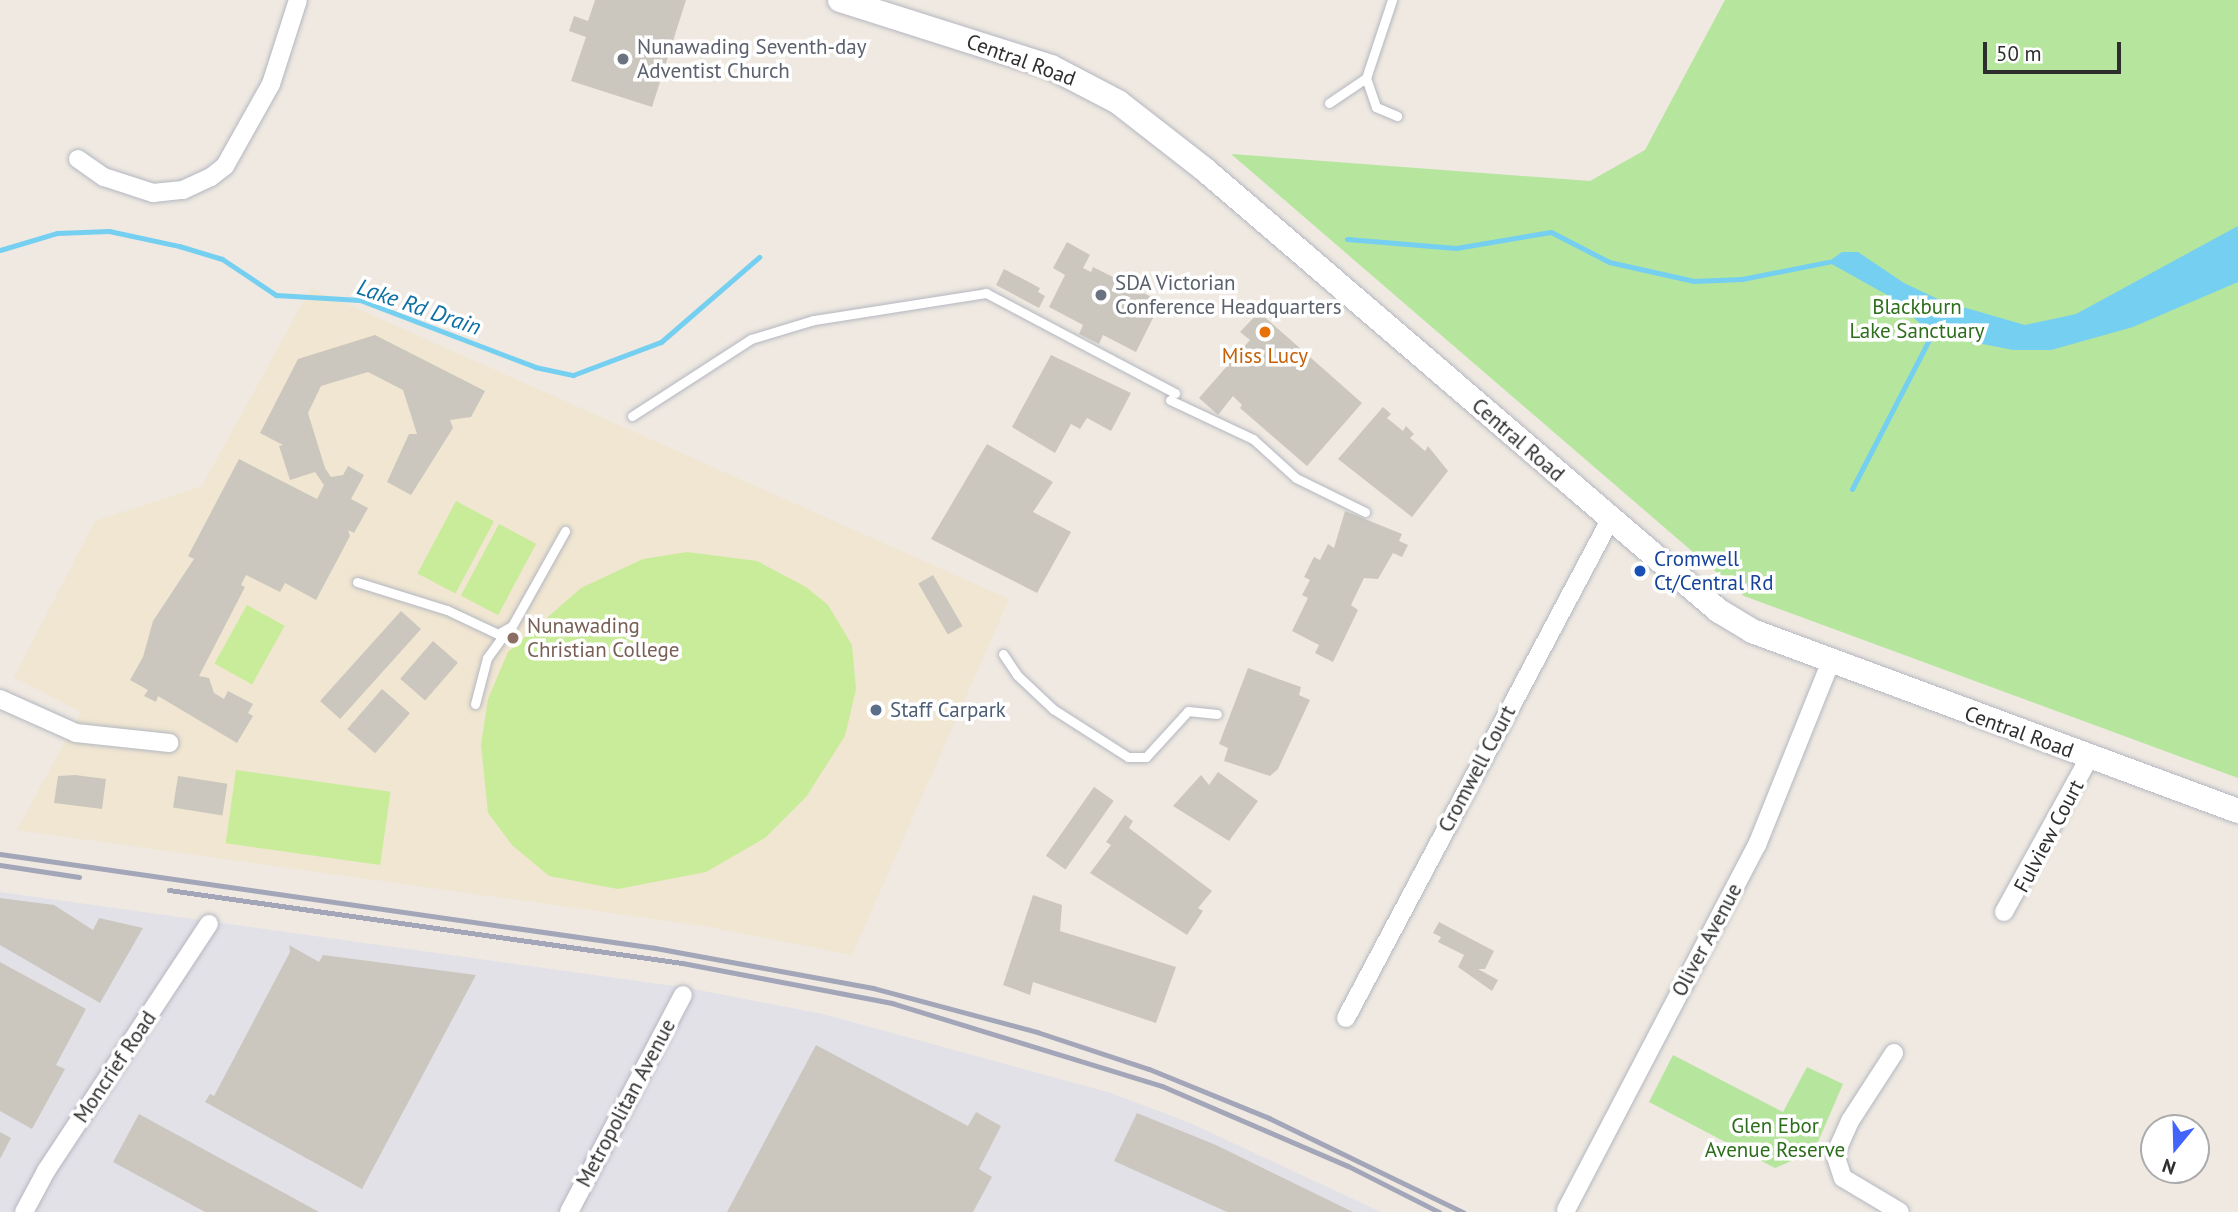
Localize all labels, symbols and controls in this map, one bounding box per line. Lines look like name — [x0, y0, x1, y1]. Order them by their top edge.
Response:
scale bar — [1986, 28, 2124, 72]
street label: Central Road — [963, 29, 1079, 91]
place label: Nunawading Seventh-day Adventist Church — [637, 34, 867, 84]
text: 50 m — [1996, 40, 2042, 67]
marker: Nunawading Seventh-day Adventist Church — [615, 51, 631, 67]
place label: SDA Victorian Conference Headquarters — [1115, 270, 1342, 320]
water label: Lake Rd Drain — [353, 273, 485, 341]
marker: SDA Victorian Conference Headquarters — [1093, 287, 1109, 303]
park label: Blackburn Lake Sanctuary — [1849, 294, 1985, 344]
marker: Miss Lucy — [1257, 324, 1273, 340]
place label: Miss Lucy — [1222, 343, 1308, 369]
street label: Central Road — [1467, 393, 1569, 487]
place label: Cromwell Ct/Central Rd — [1654, 546, 1773, 596]
marker: Cromwell Ct/Central Rd — [1632, 563, 1648, 579]
place label: Nunawading Christian College — [527, 613, 680, 663]
marker: Nunawading Christian College — [505, 630, 521, 646]
place label: Staff Carpark — [890, 697, 1006, 723]
street label: Cromwell Court — [1433, 701, 1521, 837]
street label: Central Road — [1961, 701, 2077, 763]
marker: Staff Carpark — [868, 702, 884, 718]
street label: Fulview Court — [2009, 775, 2089, 897]
street label: Oliver Avenue — [1667, 879, 1747, 1001]
street label: Moncrief Road — [68, 1006, 162, 1128]
street label: Metropolitan Avenue — [571, 1014, 681, 1192]
park label: Glen Ebor Avenue Reserve — [1705, 1113, 1845, 1163]
north arrow — [2140, 1114, 2210, 1184]
text: N — [2159, 1154, 2179, 1180]

